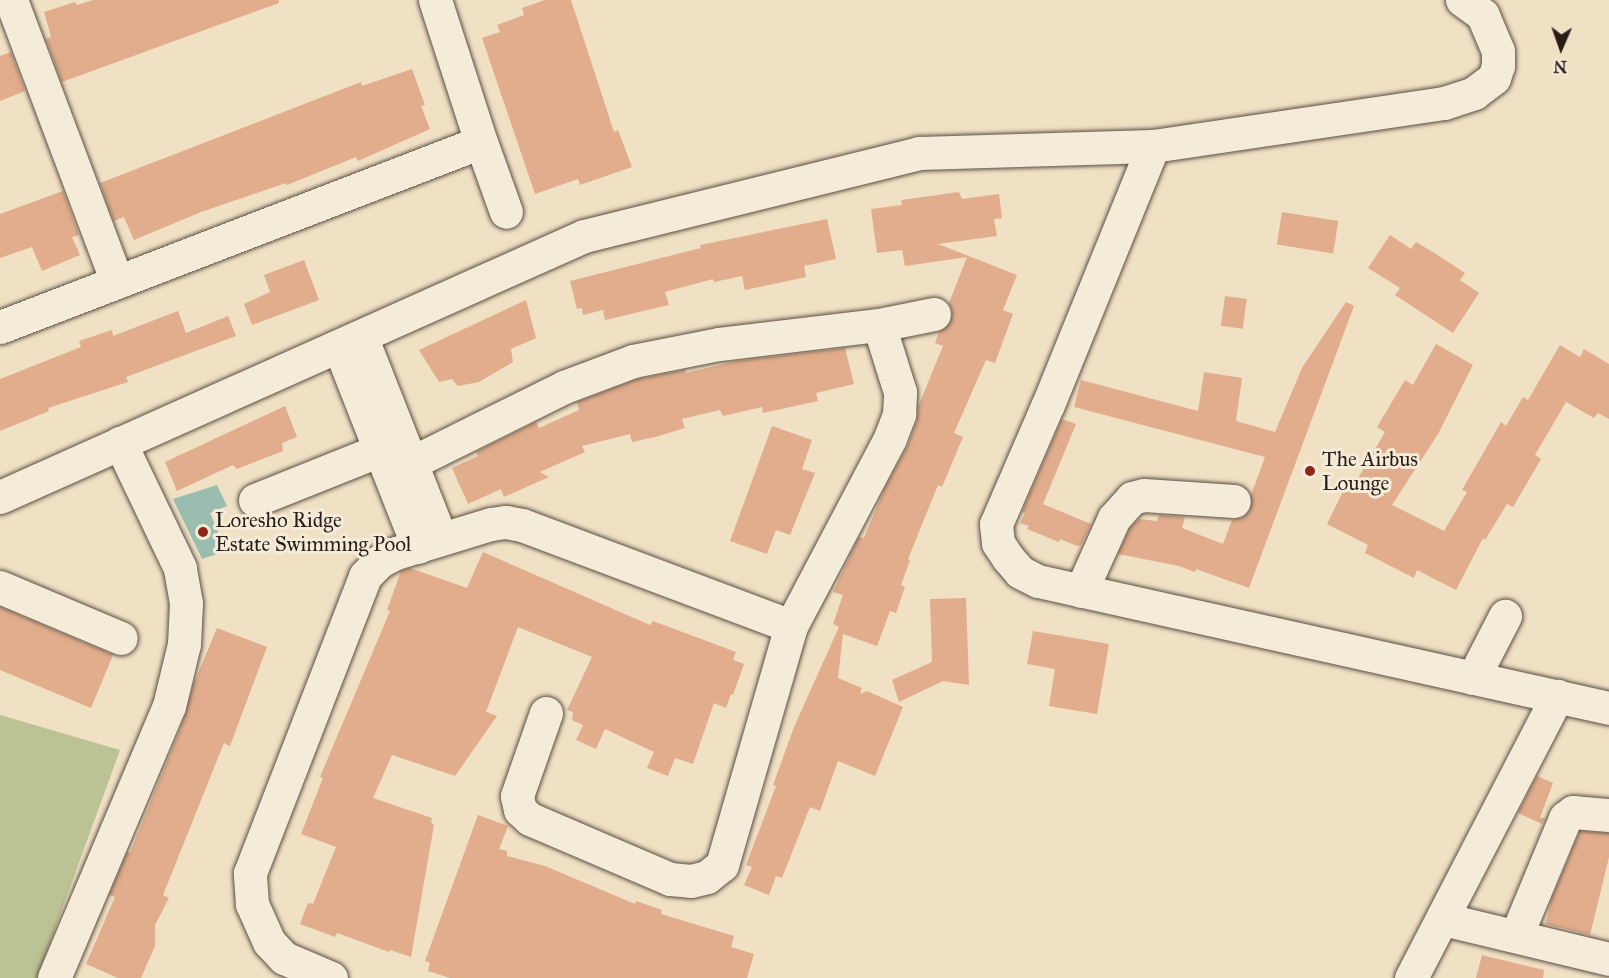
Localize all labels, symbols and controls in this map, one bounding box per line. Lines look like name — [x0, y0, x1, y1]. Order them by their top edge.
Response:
north arrow — [1531, 18, 1591, 78]
text: N — [1553, 57, 1567, 76]
place label: The Airbus Lounge — [1322, 446, 1418, 496]
marker: The Airbus Lounge — [1303, 464, 1317, 478]
place label: Loresho Ridge Estate Swimming Pool — [215, 507, 412, 557]
marker: Loresho Ridge Estate Swimming Pool — [196, 525, 210, 539]

